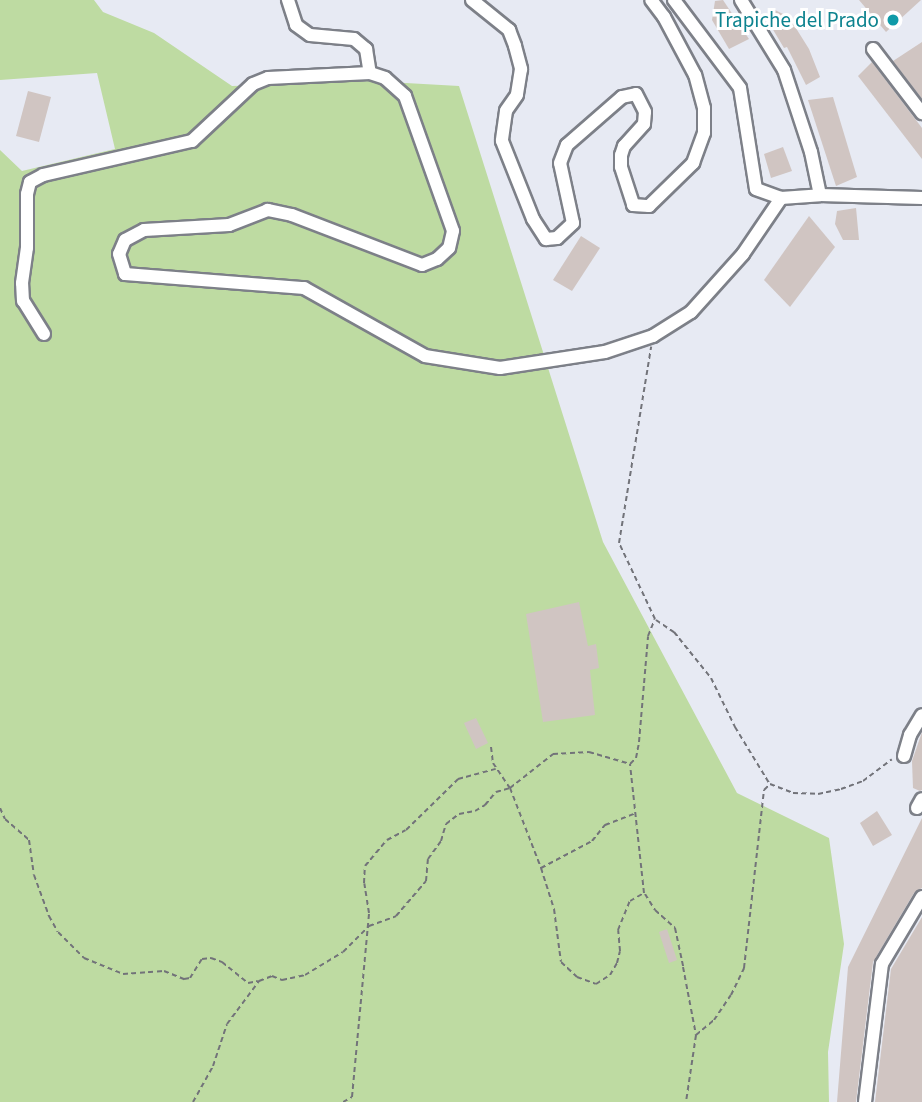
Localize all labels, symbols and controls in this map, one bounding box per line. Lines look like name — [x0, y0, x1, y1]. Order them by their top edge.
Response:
place label: Trapiche del Prado — [715, 7, 879, 33]
marker: Trapiche del Prado — [885, 12, 901, 28]

